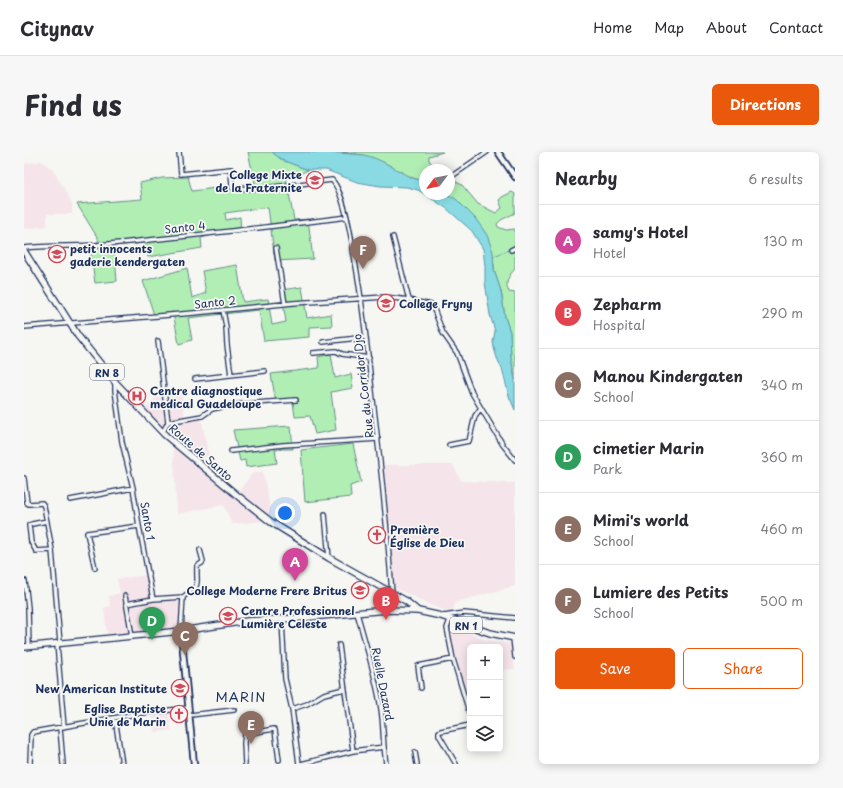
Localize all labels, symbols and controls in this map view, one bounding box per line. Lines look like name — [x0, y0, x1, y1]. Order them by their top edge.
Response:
text: Citynav — [20, 14, 94, 42]
text: Home — [593, 17, 632, 38]
text: Map — [654, 17, 684, 38]
text: About — [706, 17, 747, 38]
text: Contact — [769, 17, 823, 38]
text: Find us — [24, 83, 122, 126]
button: Directions — [712, 84, 819, 125]
north arrow — [419, 164, 455, 200]
text: Nearby — [555, 165, 617, 191]
place label: College Mixte de la Fraternite — [215, 166, 302, 196]
text: 6 results — [748, 169, 803, 188]
school or university icon: College Mixte de la Fraternite — [305, 170, 325, 190]
street label: Santo 4 — [164, 216, 206, 238]
text: samy's Hotel — [593, 220, 688, 243]
text: A — [563, 231, 573, 250]
text: 130 m — [764, 231, 803, 250]
pin: F — [350, 236, 376, 269]
place label: petit innocents gaderie kendergaten — [70, 240, 185, 270]
text: Hotel — [593, 243, 626, 262]
school or university icon: petit innocents gaderie kendergaten — [47, 244, 67, 264]
street label: Santo 2 — [193, 291, 237, 313]
text: Zepharm — [593, 292, 661, 315]
school or university icon: College Fryny — [376, 293, 396, 313]
place label: College Fryny — [399, 295, 472, 312]
text: B — [564, 303, 572, 322]
text: 290 m — [762, 303, 803, 322]
text: Hospital — [593, 315, 645, 334]
street label: Rue du Corridor Djo — [348, 333, 378, 439]
road number: RN 8 — [90, 364, 124, 380]
text: Manou Kindergaten — [593, 364, 743, 387]
text: C — [563, 375, 573, 394]
text: 340 m — [760, 375, 803, 394]
place label: Centre diagnostique medical Guadeloupe — [150, 382, 262, 412]
hospital icon: Centre diagnostique medical Guadeloupe — [127, 386, 147, 406]
text: School — [593, 387, 634, 406]
street label: Route de Santo — [165, 419, 237, 485]
text: cimetier Marin — [593, 436, 704, 459]
text: D — [563, 447, 573, 466]
text: 360 m — [760, 447, 803, 466]
text: Park — [593, 459, 622, 478]
street label: Santo 1 — [136, 500, 160, 542]
your location — [275, 503, 295, 523]
text: Mimi's world — [593, 508, 689, 531]
text: E — [564, 519, 572, 538]
text: 460 m — [760, 519, 803, 538]
place label: Première Église de Dieu — [390, 521, 465, 551]
church icon: Première Église de Dieu — [367, 525, 387, 545]
text: School — [593, 531, 634, 550]
pin: A — [282, 548, 308, 581]
school or university icon: College Moderne Frere Britus — [350, 580, 370, 600]
text: Lumiere des Petits — [593, 580, 728, 603]
place label: College Moderne Frere Britus — [186, 582, 348, 599]
pin: B — [373, 587, 399, 620]
text: F — [564, 591, 572, 610]
text: 500 m — [760, 591, 803, 610]
place label: Centre Professionnel Lumière Celeste — [241, 602, 354, 632]
text: School — [593, 603, 634, 622]
school or university icon: Centre Professionnel Lumière Celeste — [218, 606, 238, 626]
pin: D — [139, 607, 165, 640]
road number: RN 1 — [450, 617, 482, 633]
pin: C — [172, 622, 198, 655]
map controls — [467, 644, 503, 752]
button: + — [467, 644, 503, 680]
street label: Ruelle Dazard — [368, 646, 398, 722]
button: Save — [555, 648, 675, 689]
button: Share — [683, 648, 803, 689]
school or university icon: New American Institute — [170, 678, 190, 698]
place label: New American Institute — [36, 680, 167, 697]
button: − — [467, 680, 503, 716]
district label: MARIN — [216, 687, 266, 706]
place label: Eglise Baptiste Unie de Marin — [84, 700, 166, 730]
church icon: Eglise Baptiste Unie de Marin — [169, 704, 189, 724]
pin: E — [238, 711, 264, 744]
button: layers — [467, 716, 503, 752]

